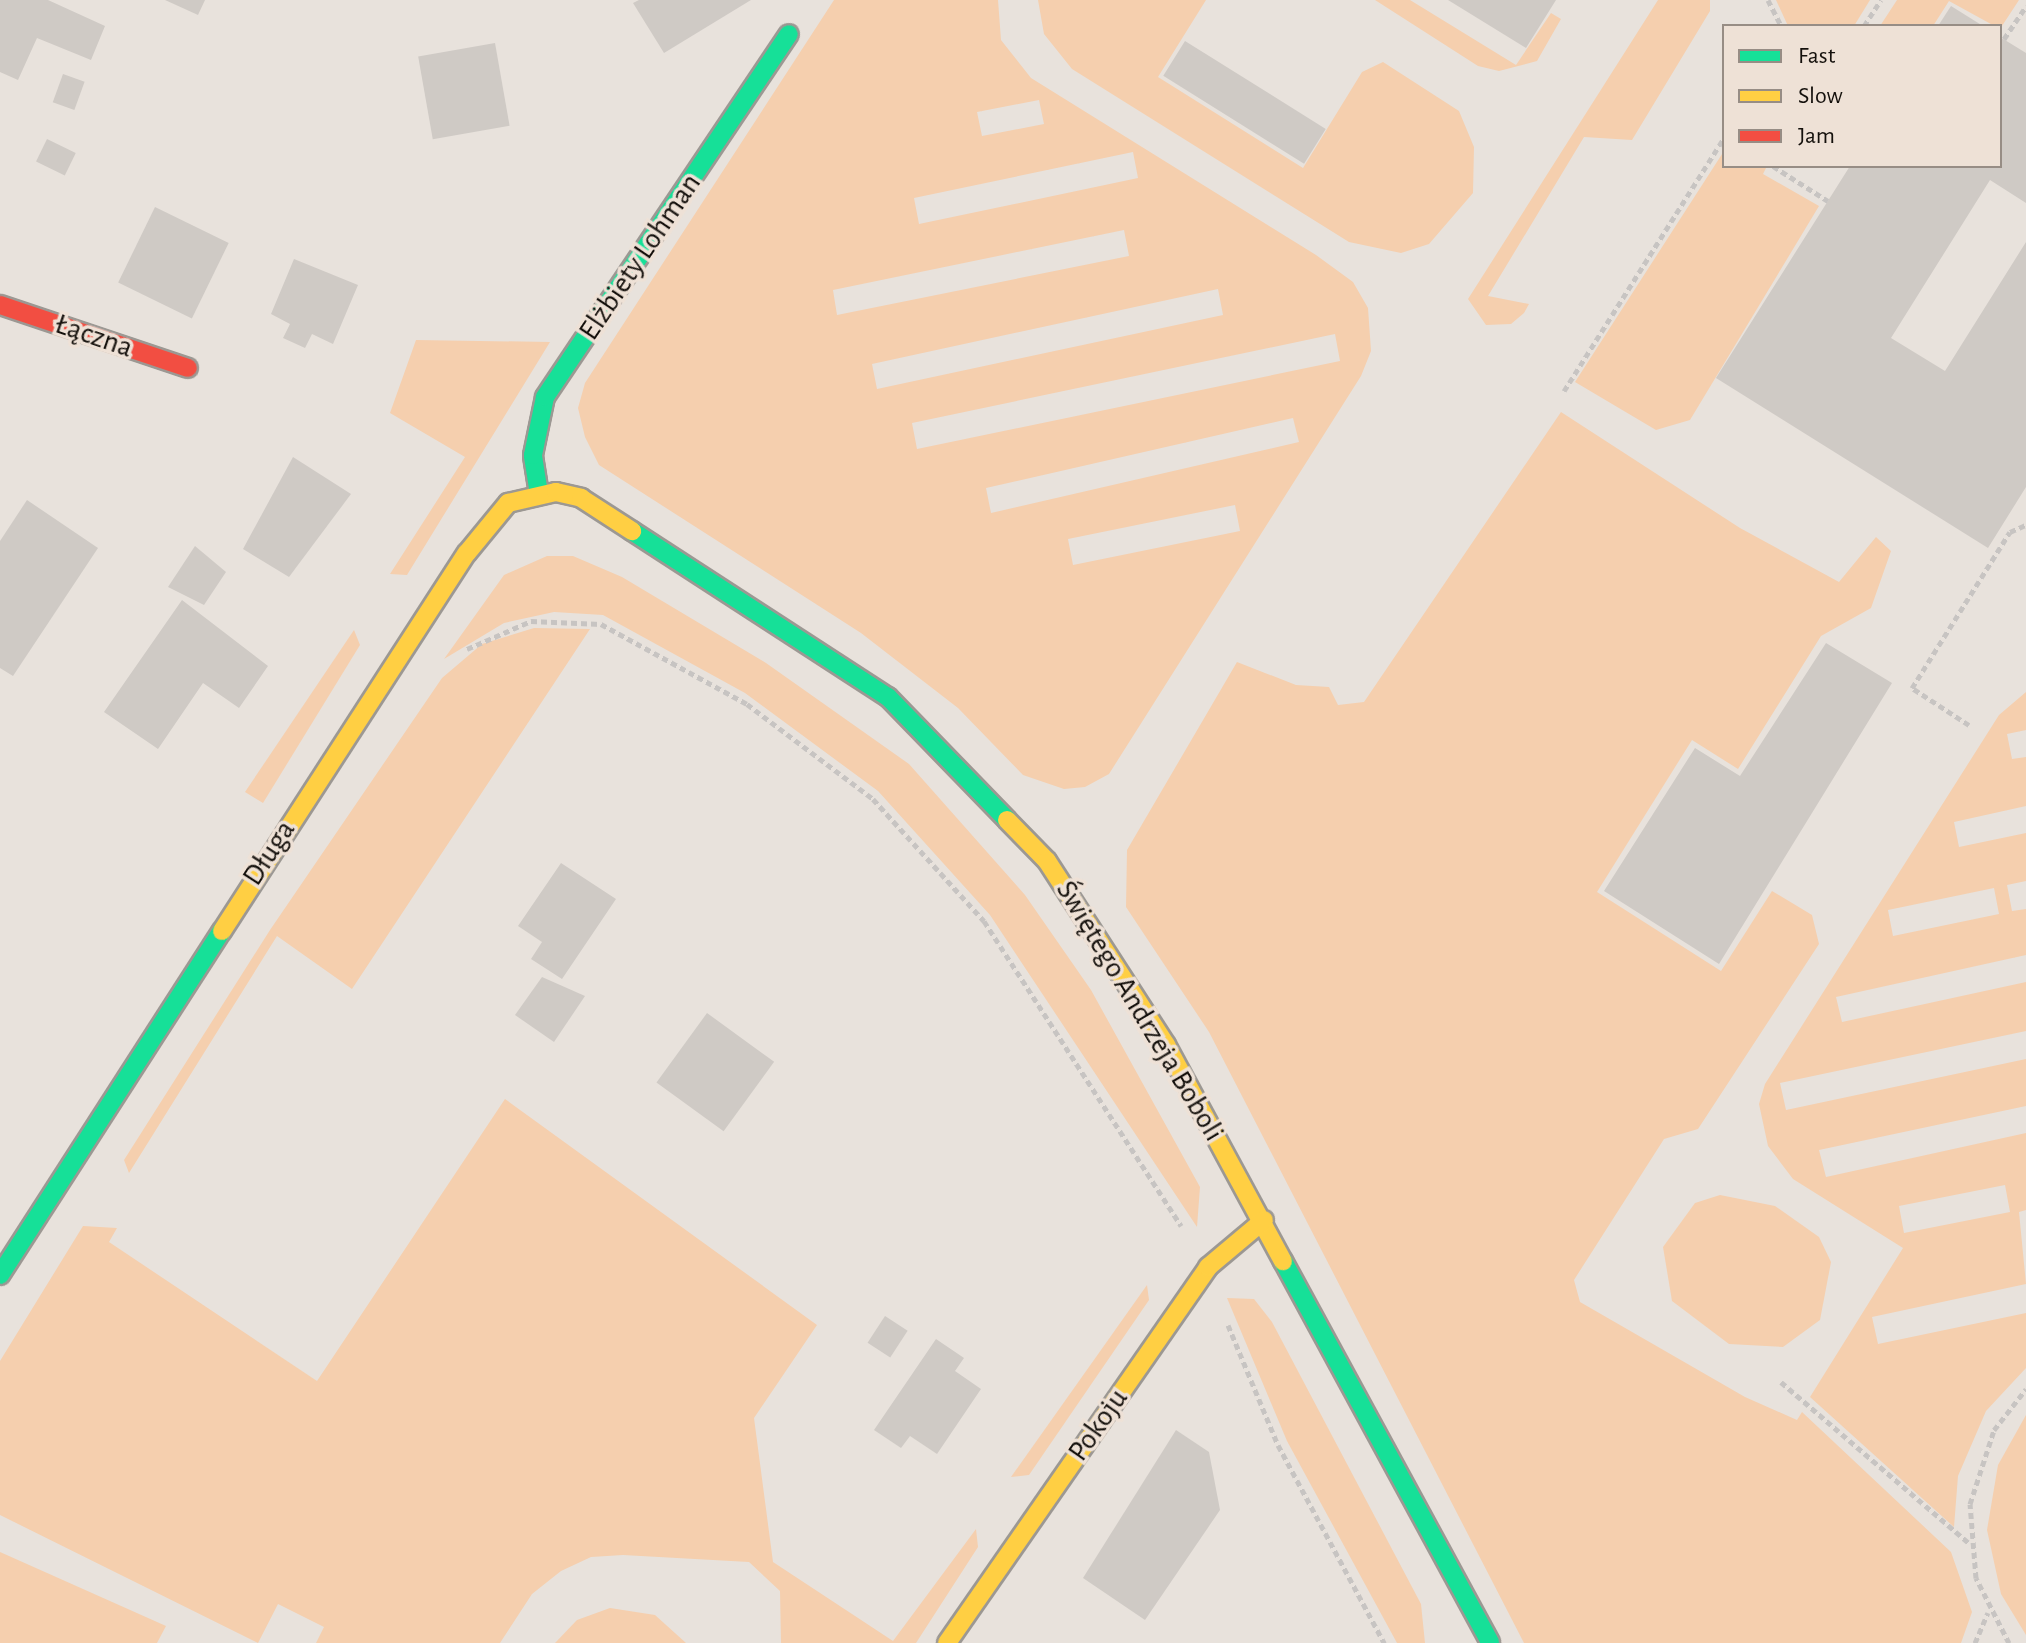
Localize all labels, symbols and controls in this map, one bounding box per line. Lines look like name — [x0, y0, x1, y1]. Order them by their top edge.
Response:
legend — [1722, 24, 2002, 168]
text: Fast — [1798, 44, 1835, 68]
text: Slow — [1798, 84, 1843, 108]
text: Jam — [1798, 124, 1835, 148]
street label: Elżbiety Lohman — [571, 167, 709, 347]
street label: Łączna — [50, 306, 138, 366]
street label: Długa — [235, 814, 303, 892]
street label: Świętego Andrzeja Boboli — [1048, 874, 1232, 1148]
street label: Pokoju — [1060, 1382, 1136, 1468]

